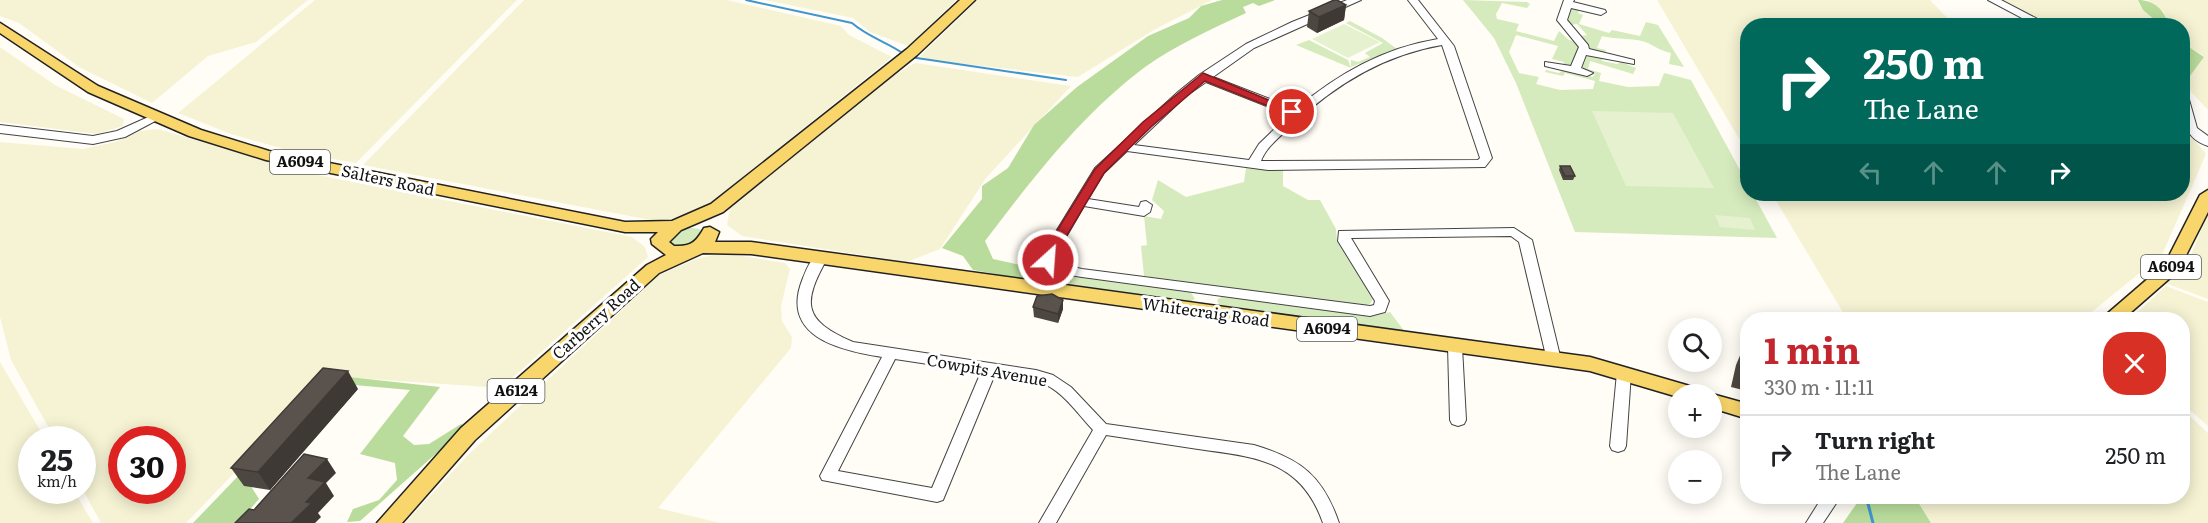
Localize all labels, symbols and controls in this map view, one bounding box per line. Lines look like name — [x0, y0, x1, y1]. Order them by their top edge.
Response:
text: 250 m — [1863, 30, 1984, 92]
icon: right — [1764, 42, 1842, 120]
pin — [1266, 86, 1317, 137]
text: The Lane — [1863, 87, 1979, 127]
icon: arrive — [1275, 95, 1308, 128]
road number: A6094 — [270, 150, 330, 174]
icon: left — [1854, 156, 1887, 189]
icon: ahead — [1917, 156, 1950, 189]
icon: ahead — [1980, 156, 2013, 189]
icon: right — [2043, 156, 2076, 189]
street label: Salters Road — [339, 157, 437, 201]
position arrow — [1016, 228, 1080, 292]
road number: A6094 — [2141, 255, 2201, 279]
street label: Carberry Road — [546, 272, 645, 364]
street label: Whitecraig Road — [1141, 290, 1271, 332]
road number: A6094 — [1297, 317, 1357, 341]
map controls — [1668, 318, 1722, 504]
button: search — [1668, 318, 1722, 372]
text: 1 min — [1764, 322, 1860, 375]
button: close — [2103, 332, 2166, 395]
street label: Cowpits Avenue — [925, 347, 1049, 391]
text: 330 m · 11:11 — [1764, 371, 1874, 401]
road number: A6124 — [488, 379, 544, 403]
button: + — [1668, 384, 1722, 438]
text: Turn right — [1815, 423, 1935, 456]
speed limit sign: 30 — [108, 426, 186, 504]
text: 25 — [41, 436, 73, 480]
icon: right — [1764, 438, 1797, 471]
text: 250 m — [2105, 438, 2166, 471]
button: − — [1668, 450, 1722, 504]
text: The Lane — [1815, 456, 1901, 486]
text: km/h — [37, 469, 77, 492]

